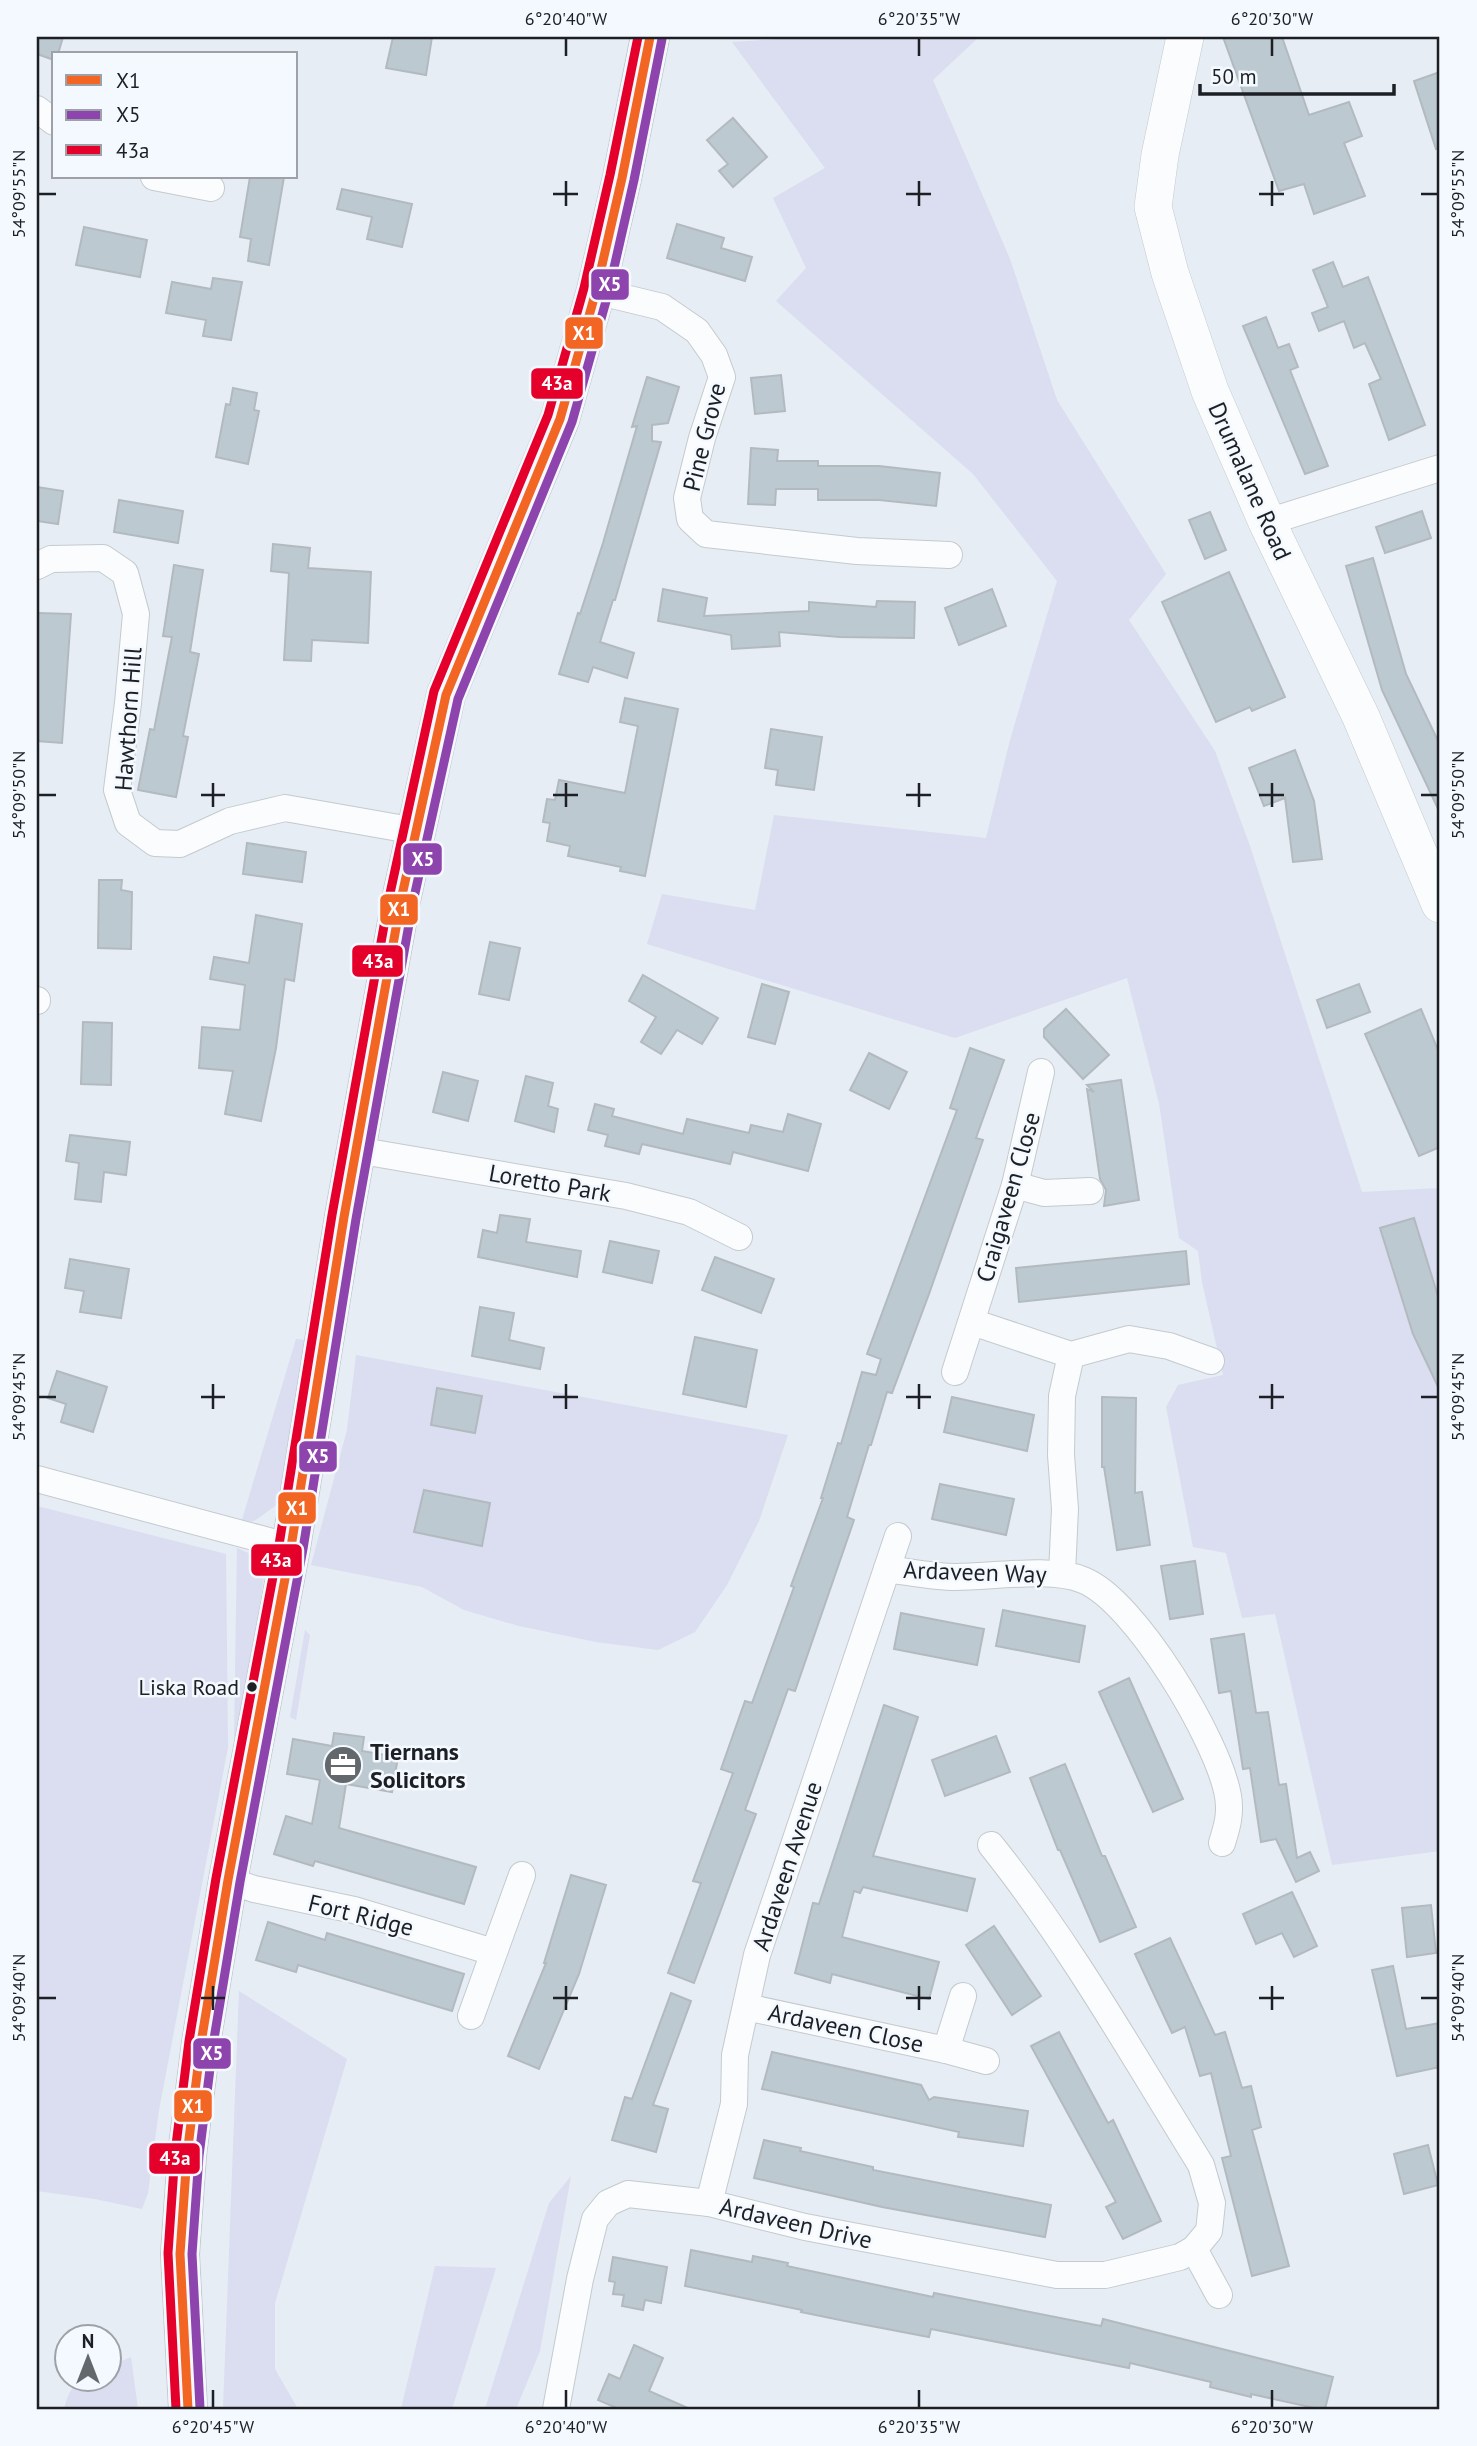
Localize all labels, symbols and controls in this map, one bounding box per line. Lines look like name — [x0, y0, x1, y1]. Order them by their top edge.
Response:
text: 6°20'40"W — [525, 7, 607, 30]
text: 6°20'35"W — [878, 7, 960, 30]
text: 6°20'30"W — [1231, 7, 1313, 30]
legend — [52, 52, 298, 178]
scale bar — [1200, 52, 1395, 96]
text: 50 m — [1211, 63, 1257, 90]
text: X1 — [116, 67, 140, 94]
text: X5 — [116, 101, 140, 128]
text: 43a — [116, 137, 149, 164]
text: 54°09'55"N — [7, 150, 30, 238]
text: 54°09'55"N — [1446, 150, 1469, 238]
line badge: X5 — [590, 268, 630, 301]
text: X5 — [599, 272, 621, 296]
line badge: X1 — [564, 316, 604, 350]
text: X1 — [573, 321, 595, 345]
line badge: 43a — [530, 367, 584, 400]
text: 43a — [542, 371, 572, 395]
street label: Pine Grove — [676, 380, 732, 494]
street label: Drumalane Road — [1201, 397, 1299, 565]
street label: Hawthorn Hill — [108, 646, 148, 792]
text: 54°09'50"N — [7, 751, 30, 839]
text: 54°09'50"N — [1446, 751, 1469, 839]
line badge: X5 — [402, 842, 443, 876]
text: X5 — [412, 847, 434, 871]
line badge: X1 — [379, 893, 419, 926]
text: X1 — [388, 897, 410, 921]
line badge: 43a — [351, 944, 404, 978]
text: 43a — [363, 949, 393, 973]
street label: Craigaveen Close — [969, 1108, 1047, 1286]
street label: Loretto Park — [486, 1157, 614, 1209]
text: 54°09'45"N — [7, 1353, 30, 1441]
text: 54°09'45"N — [1446, 1353, 1469, 1441]
line badge: X5 — [298, 1440, 338, 1473]
text: X5 — [307, 1444, 329, 1468]
line badge: X1 — [277, 1491, 317, 1525]
text: X1 — [286, 1496, 308, 1520]
line badge: 43a — [250, 1543, 303, 1577]
text: 43a — [261, 1548, 291, 1572]
street label: Ardaveen Way — [903, 1554, 1047, 1590]
place label: Liska Road — [139, 1673, 239, 1701]
marker: Liska Road — [245, 1680, 259, 1694]
place label: Tiernans Solicitors — [370, 1736, 466, 1795]
office icon: Tiernans Solicitors — [322, 1744, 364, 1786]
street label: Ardaveen Avenue — [745, 1777, 829, 1955]
street label: Fort Ridge — [305, 1887, 417, 1943]
text: 54°09'40"N — [7, 1954, 30, 2042]
text: 54°09'40"N — [1446, 1954, 1469, 2042]
street label: Ardaveen Close — [766, 1996, 926, 2060]
line badge: X5 — [192, 2037, 232, 2070]
text: X5 — [201, 2041, 223, 2065]
line badge: X1 — [173, 2089, 213, 2123]
text: X1 — [182, 2094, 204, 2118]
line badge: 43a — [148, 2142, 201, 2175]
text: 43a — [160, 2146, 190, 2170]
street label: Ardaveen Drive — [717, 2190, 875, 2256]
north arrow — [52, 2324, 122, 2394]
text: N — [82, 2329, 94, 2353]
text: 6°20'45"W — [172, 2415, 254, 2438]
text: 6°20'40"W — [525, 2415, 607, 2438]
text: 6°20'35"W — [878, 2415, 960, 2438]
text: 6°20'30"W — [1231, 2415, 1313, 2438]

